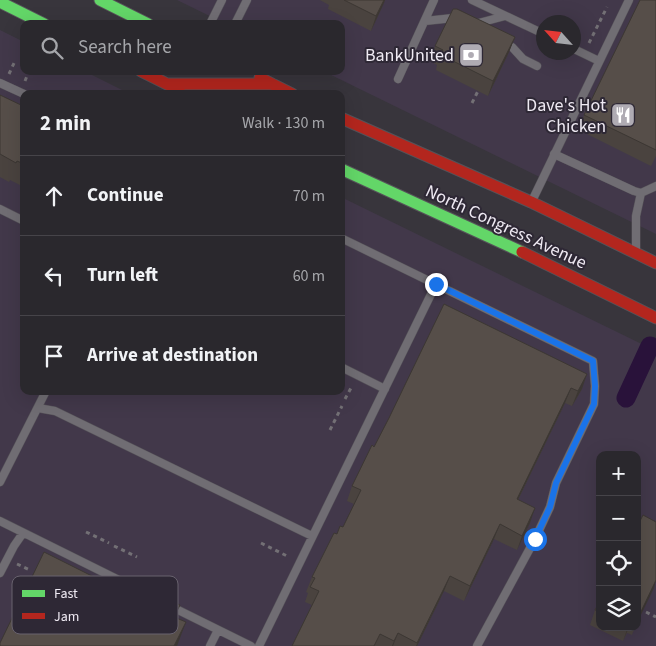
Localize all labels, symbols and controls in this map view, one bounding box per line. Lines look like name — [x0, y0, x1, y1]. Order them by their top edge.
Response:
north arrow — [536, 15, 581, 60]
search box — [20, 20, 345, 75]
icon: search — [38, 34, 66, 62]
text: Search here — [78, 34, 172, 61]
bank icon: BankUnited — [458, 42, 484, 68]
place label: BankUnited — [365, 43, 454, 68]
place label: Dave's Hot Chicken — [526, 93, 606, 139]
restaurant icon: Dave's Hot Chicken — [610, 102, 636, 128]
text: 2 min — [40, 108, 91, 138]
text: Walk · 130 m — [242, 112, 325, 134]
street label: North Congress Avenue — [421, 179, 591, 275]
icon: ahead — [40, 182, 68, 210]
text: Continue — [87, 182, 164, 209]
text: 70 m — [293, 185, 325, 207]
icon: left — [40, 262, 68, 290]
text: Turn left — [87, 262, 158, 289]
text: 60 m — [293, 265, 325, 287]
route end — [425, 273, 448, 296]
icon: arrive — [40, 342, 68, 370]
text: Arrive at destination — [87, 342, 258, 369]
map controls — [596, 451, 641, 631]
button: + — [596, 451, 641, 496]
button: − — [596, 496, 641, 541]
route start — [524, 528, 547, 551]
button: locate — [596, 541, 641, 586]
legend — [12, 576, 178, 634]
text: Fast — [54, 584, 78, 604]
button: layers — [596, 586, 641, 631]
text: Jam — [54, 607, 79, 627]

